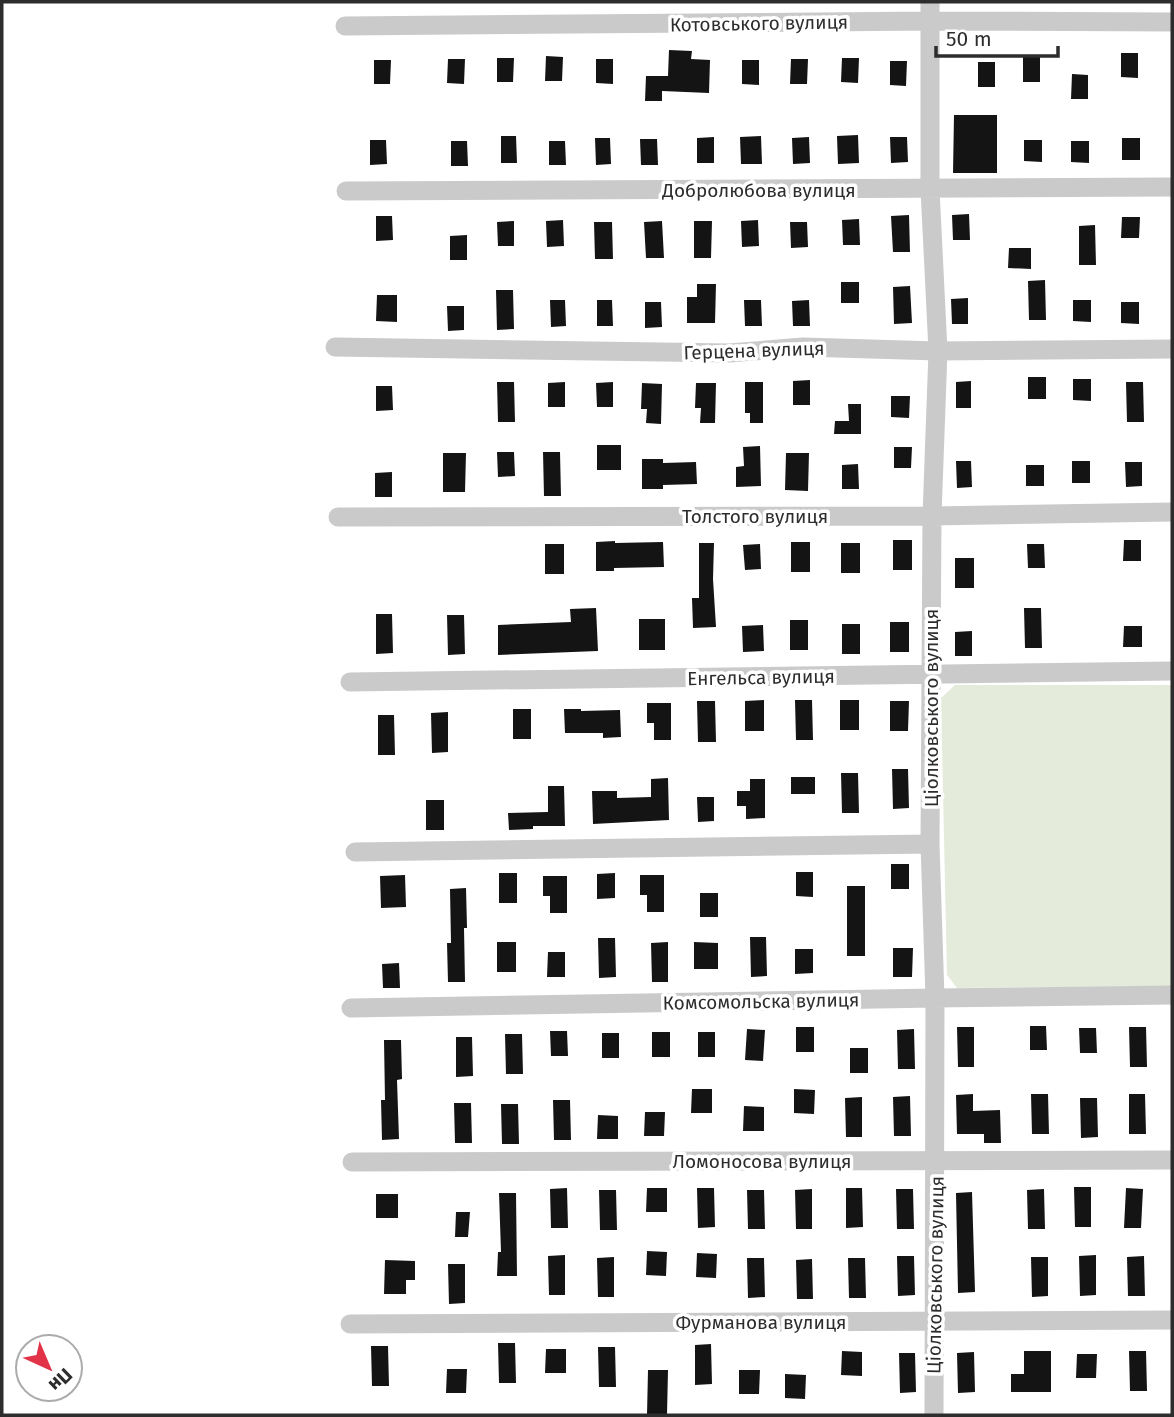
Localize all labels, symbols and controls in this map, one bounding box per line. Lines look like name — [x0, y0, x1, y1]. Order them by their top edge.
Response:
street label: Котовського вулиця — [670, 10, 848, 37]
scale bar — [936, 14, 1058, 58]
text: 50 m — [946, 26, 992, 52]
street label: Добролюбова вулиця — [661, 179, 856, 202]
street label: Герцена вулиця — [683, 337, 825, 364]
street label: Толстого вулиця — [682, 505, 828, 528]
street label: Ціолковського вулиця — [920, 609, 943, 807]
street label: Енгельса вулиця — [687, 665, 835, 690]
street label: Комсомольска вулиця — [663, 988, 859, 1015]
street label: Ломоносова вулиця — [672, 1150, 852, 1173]
street label: Ціолковського вулиця — [922, 1176, 949, 1374]
street label: Фурманова вулиця — [675, 1311, 847, 1334]
north arrow — [14, 1333, 84, 1403]
text: Пн — [44, 1363, 77, 1396]

